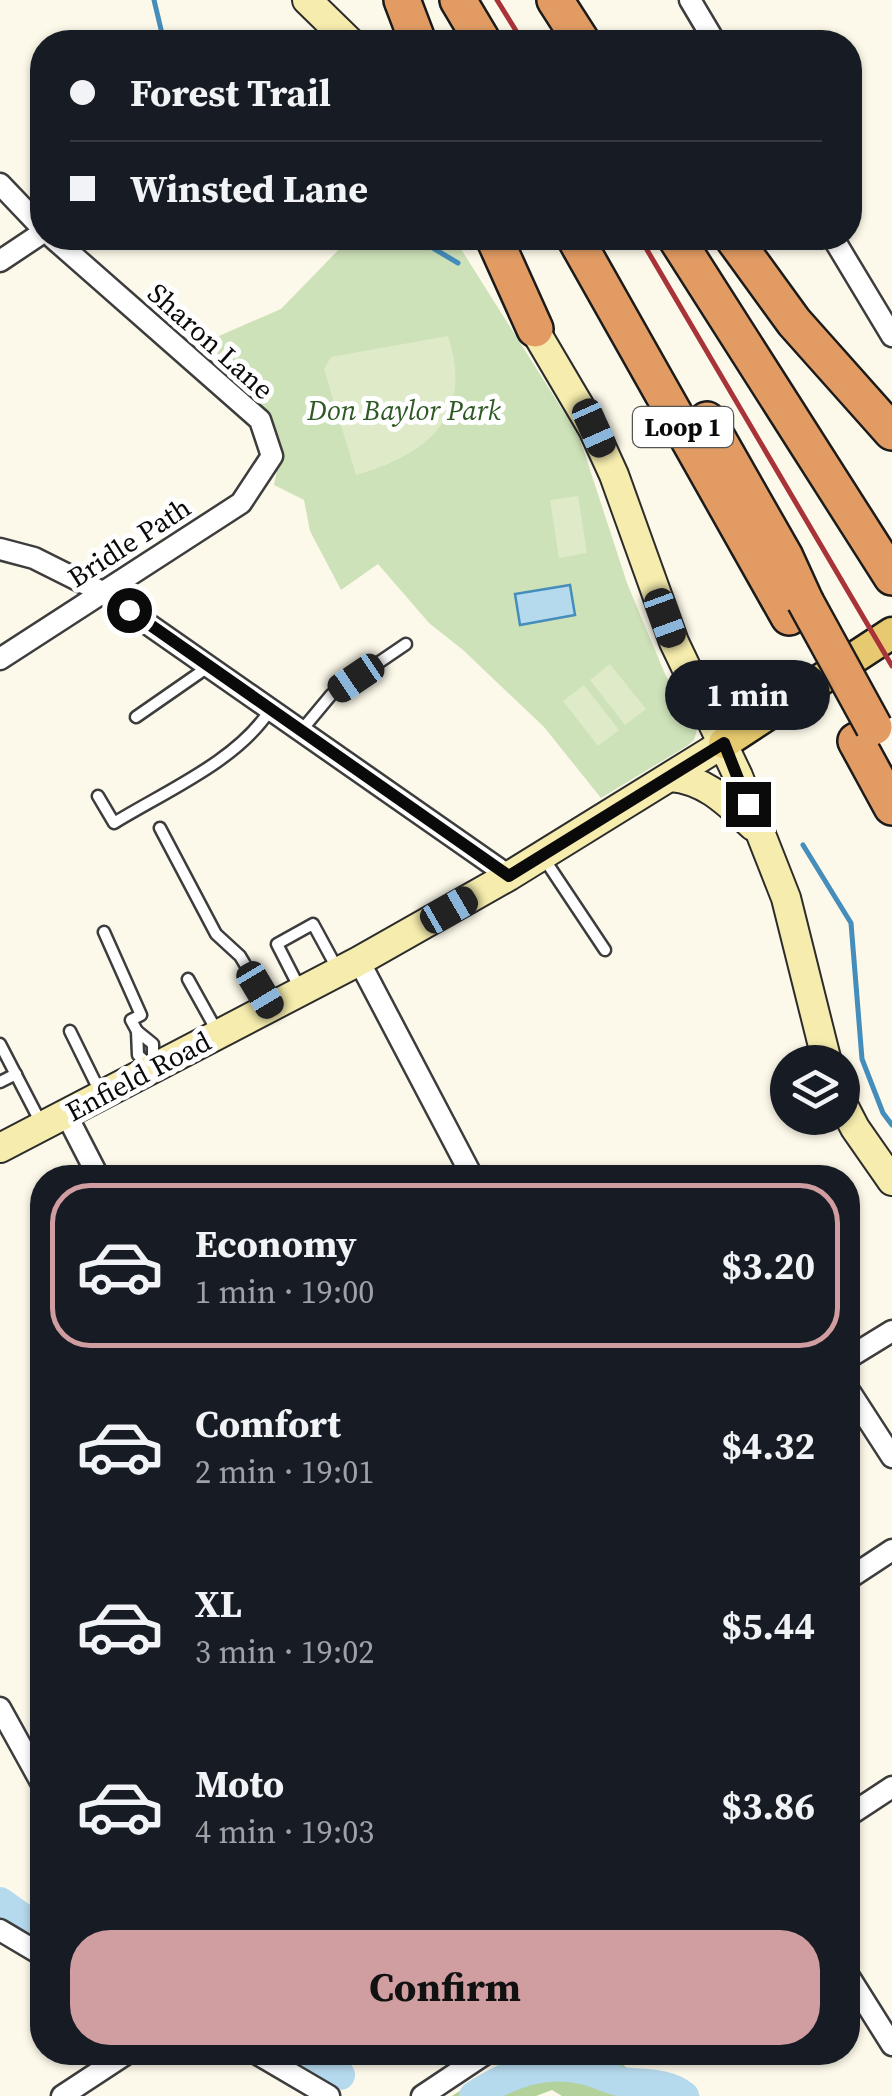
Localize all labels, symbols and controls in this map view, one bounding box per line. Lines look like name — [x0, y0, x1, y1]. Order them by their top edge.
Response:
text: Forest Trail — [130, 67, 331, 119]
text: Winsted Lane — [130, 163, 368, 215]
street label: Sharon Lane — [140, 274, 282, 408]
park label: Don Baylor Park — [306, 391, 501, 429]
car — [568, 394, 620, 462]
road number: Loop 1 — [633, 407, 733, 447]
street label: Bridle Path — [60, 488, 198, 596]
car — [641, 585, 689, 651]
route start — [107, 588, 152, 633]
car — [323, 649, 389, 707]
callout: 1 min — [666, 659, 830, 729]
text: 1 min — [706, 673, 789, 717]
route end — [726, 782, 771, 827]
car — [416, 882, 482, 938]
car — [232, 957, 288, 1023]
street label: Enfield Road — [59, 1022, 217, 1130]
map controls — [770, 1045, 860, 1135]
button: layers — [770, 1045, 860, 1135]
text: Economy — [195, 1218, 357, 1270]
icon: car — [75, 1221, 165, 1311]
text: $3.20 — [721, 1240, 815, 1292]
text: 1 min · 19:00 — [195, 1270, 374, 1314]
text: Comfort — [195, 1398, 341, 1450]
icon: car — [75, 1401, 165, 1491]
text: $4.32 — [721, 1420, 815, 1472]
text: 2 min · 19:01 — [195, 1450, 374, 1494]
text: XL — [195, 1578, 242, 1630]
icon: car — [75, 1581, 165, 1671]
text: $5.44 — [721, 1600, 815, 1652]
text: 3 min · 19:02 — [195, 1630, 374, 1674]
text: Moto — [195, 1758, 284, 1810]
icon: car — [75, 1761, 165, 1851]
text: $3.86 — [721, 1780, 815, 1832]
text: 4 min · 19:03 — [195, 1810, 374, 1854]
button: Confirm — [70, 1930, 820, 2045]

